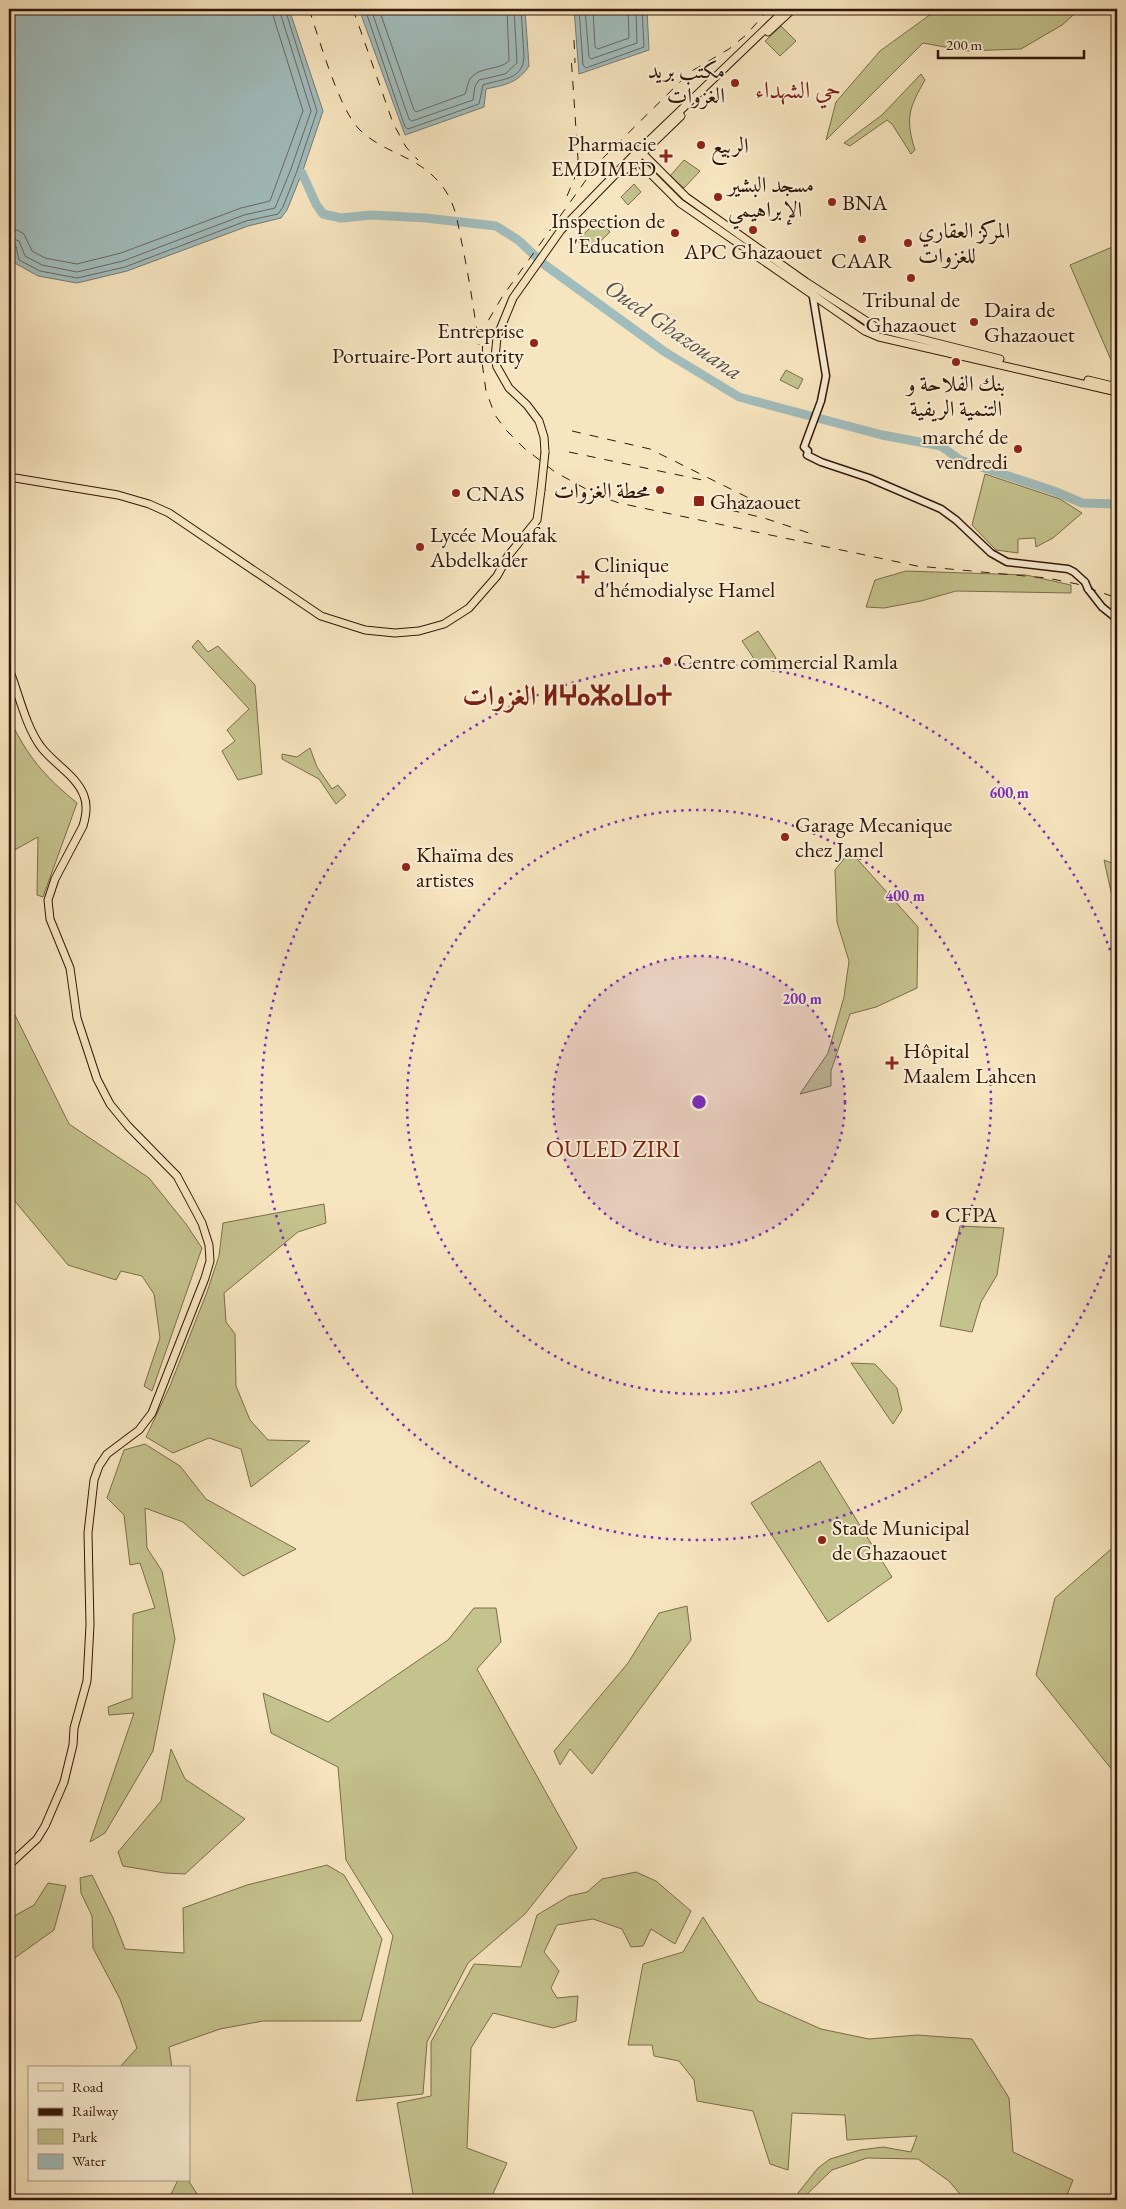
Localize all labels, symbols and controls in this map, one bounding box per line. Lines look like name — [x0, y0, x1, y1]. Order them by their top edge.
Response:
scale bar — [938, 28, 1085, 60]
text: 200 m — [946, 35, 983, 54]
place label: مكتب بريد الغزوات — [648, 56, 725, 110]
district label: حي الشهداء — [755, 74, 841, 109]
marker: مكتب بريد الغزوات — [729, 77, 741, 89]
place label: Pharmacie EMDIMED — [551, 129, 656, 183]
place label: الربيع — [711, 131, 749, 165]
marker: الربيع — [695, 139, 707, 151]
marker: Pharmacie EMDIMED — [660, 150, 672, 162]
place label: مسجد البشير الإبراهيمي — [726, 170, 814, 230]
place label: BNA — [842, 188, 888, 217]
marker: مسجد البشير الإبراهيمي — [712, 191, 724, 203]
marker: BNA — [826, 196, 838, 208]
place label: Inspection de l'Education — [551, 206, 665, 260]
place label: المركز العقاري للغزوات — [918, 216, 1010, 270]
marker: APC Ghazaouet — [747, 224, 759, 236]
marker: Inspection de l'Education — [669, 227, 681, 239]
marker: CAAR — [856, 233, 868, 245]
place label: APC Ghazaouet — [683, 237, 822, 266]
marker: المركز العقاري للغزوات — [902, 237, 914, 249]
place label: CAAR — [831, 246, 893, 275]
water label: Oued Ghazouana — [599, 271, 749, 387]
marker: Tribunal de Ghazaouet — [905, 272, 917, 284]
place label: Tribunal de Ghazaouet — [862, 285, 960, 339]
place label: Daira de Ghazaouet — [984, 295, 1075, 349]
place label: Entreprise Portuaire-Port autority — [332, 316, 524, 370]
marker: Daira de Ghazaouet — [968, 316, 980, 328]
marker: Entreprise Portuaire-Port autority — [528, 337, 540, 349]
marker: بنك الفلاحة و التنمية الريفية — [950, 356, 962, 368]
place label: بنك الفلاحة و التنمية الريفية — [905, 369, 1005, 423]
place label: marché de vendredi — [922, 422, 1008, 476]
marker: marché de vendredi — [1012, 443, 1024, 455]
place label: محطة الغزوات — [554, 476, 651, 505]
place label: CNAS — [466, 479, 525, 508]
marker: محطة الغزوات — [654, 484, 666, 496]
marker: CNAS — [450, 487, 462, 499]
place label: Ghazaouet — [710, 487, 801, 516]
marker: Ghazaouet — [692, 494, 706, 508]
place label: Lycée Mouafak Abdelkader — [429, 520, 558, 574]
marker: Lycée Mouafak Abdelkader — [414, 541, 426, 553]
place label: Clinique d'hémodialyse Hamel — [594, 550, 775, 604]
marker: Clinique d'hémodialyse Hamel — [576, 570, 590, 584]
place label: Centre commercial Ramla — [677, 647, 898, 676]
marker: Centre commercial Ramla — [661, 655, 673, 667]
district label: الغزوات ⵍⵖⴰⵣⴰⵡⴰⵜ — [462, 677, 672, 714]
text: 600 m — [989, 783, 1029, 802]
place label: Garage Mecanique chez Jamel — [795, 810, 953, 864]
marker: Garage Mecanique chez Jamel — [779, 831, 791, 843]
place label: Khaïma des artistes — [416, 840, 514, 894]
marker: Khaïma des artistes — [400, 861, 412, 873]
text: 400 m — [885, 886, 925, 905]
text: 200 m — [782, 989, 822, 1008]
place label: Hôpital Maalem Lahcen — [903, 1036, 1037, 1090]
marker: Hôpital Maalem Lahcen — [885, 1056, 899, 1070]
centre of rings — [690, 1093, 708, 1111]
district label: OULED ZIRI — [546, 1133, 680, 1164]
place label: CFPA — [945, 1200, 998, 1229]
marker: CFPA — [929, 1208, 941, 1220]
place label: Stade Municipal de Ghazaouet — [832, 1513, 970, 1567]
marker: Stade Municipal de Ghazaouet — [816, 1534, 828, 1546]
legend — [28, 2066, 190, 2182]
text: Road — [72, 2077, 104, 2096]
text: Railway — [72, 2101, 119, 2120]
text: Park — [72, 2127, 99, 2146]
text: Water — [72, 2151, 106, 2170]

